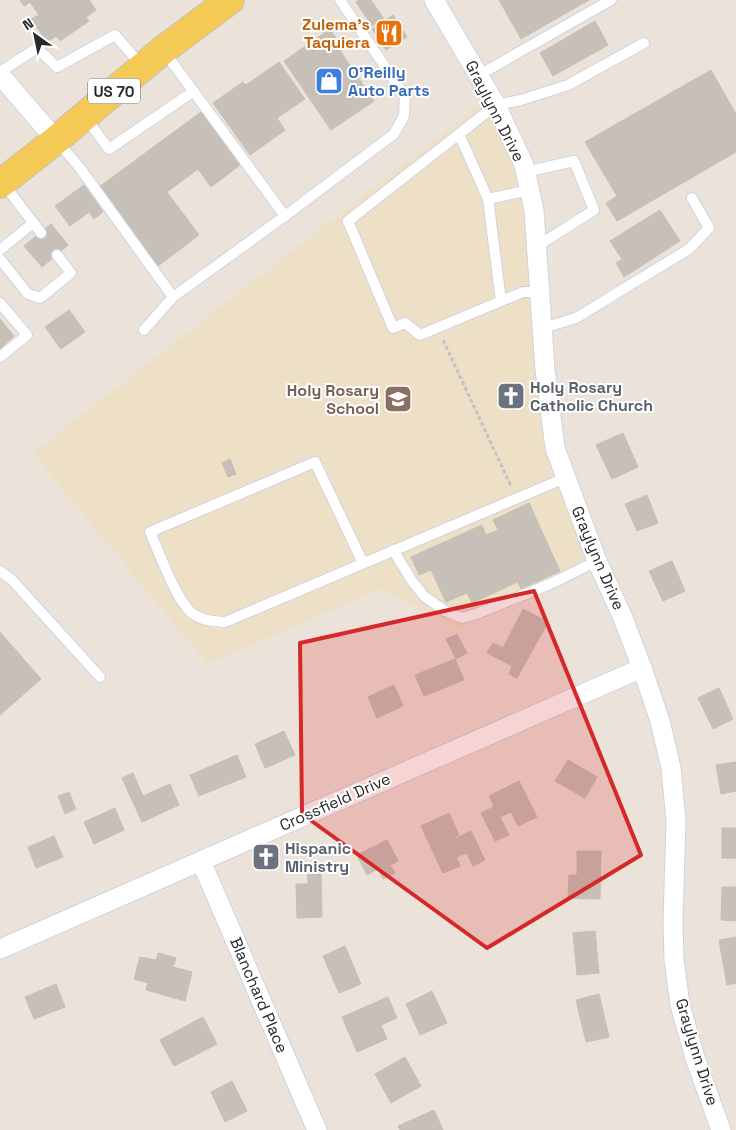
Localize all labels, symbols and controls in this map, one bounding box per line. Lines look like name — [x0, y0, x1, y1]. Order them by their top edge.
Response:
north arrow — [10, 10, 60, 60]
text: N — [19, 14, 37, 34]
place label: Zulema's Taquiera — [302, 14, 370, 53]
restaurant icon: Zulema's Taquiera — [374, 18, 404, 48]
street label: Graylynn Drive — [460, 57, 530, 165]
place label: O'Reilly Auto Parts — [348, 62, 430, 101]
shop icon: O'Reilly Auto Parts — [314, 66, 344, 96]
road number: US 70 — [88, 78, 140, 104]
place label: Holy Rosary Catholic Church — [530, 377, 653, 416]
place label: Holy Rosary School — [287, 380, 379, 419]
church icon: Holy Rosary Catholic Church — [496, 381, 526, 411]
school or university icon: Holy Rosary School — [383, 384, 413, 414]
street label: Graylynn Drive — [567, 503, 629, 613]
street label: Crossfield Drive — [276, 768, 394, 836]
place label: Hispanic Ministry — [285, 838, 351, 877]
church icon: Hispanic Ministry — [251, 842, 281, 872]
street label: Blanchard Place — [225, 934, 293, 1056]
street label: Graylynn Drive — [671, 996, 723, 1108]

